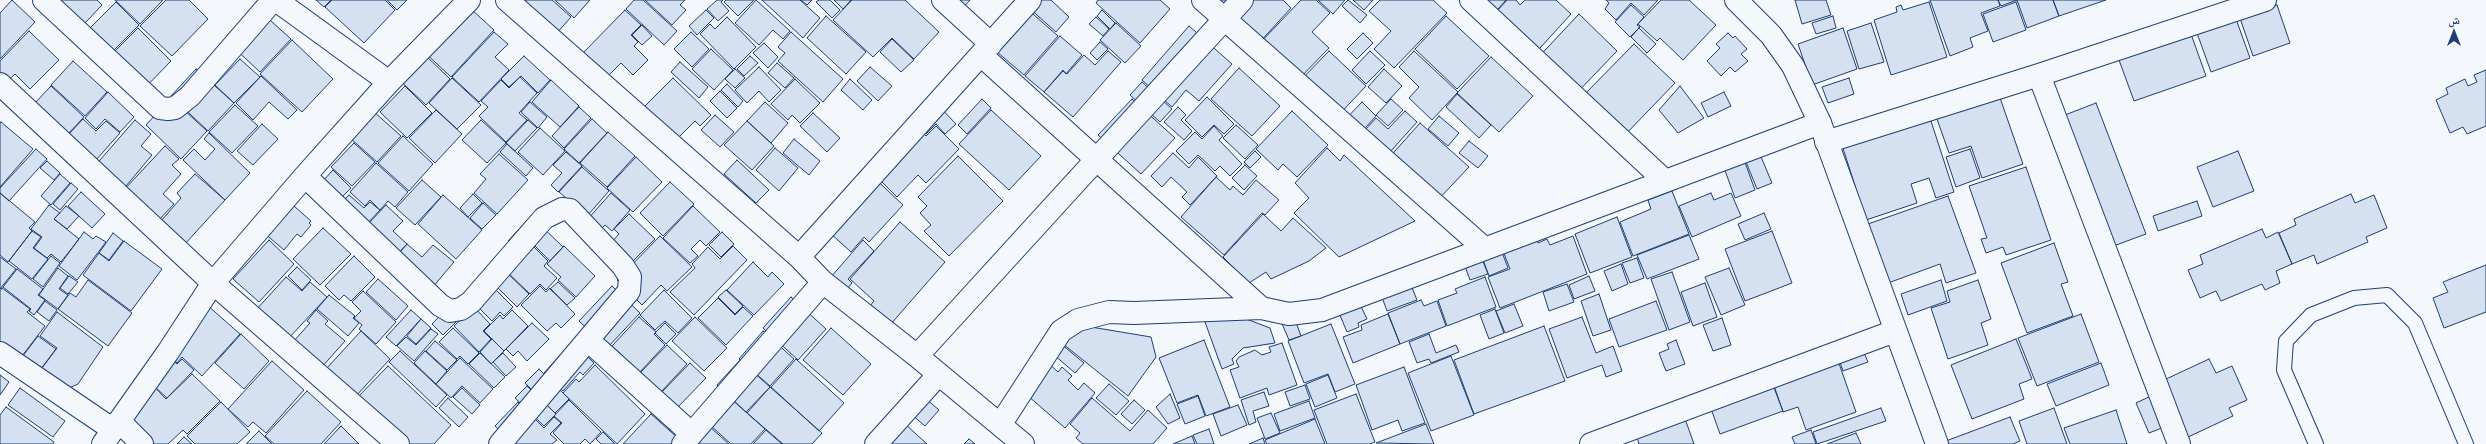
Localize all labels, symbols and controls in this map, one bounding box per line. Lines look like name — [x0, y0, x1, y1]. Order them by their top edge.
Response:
north arrow — [2434, 12, 2474, 52]
text: ش — [2448, 12, 2460, 28]

